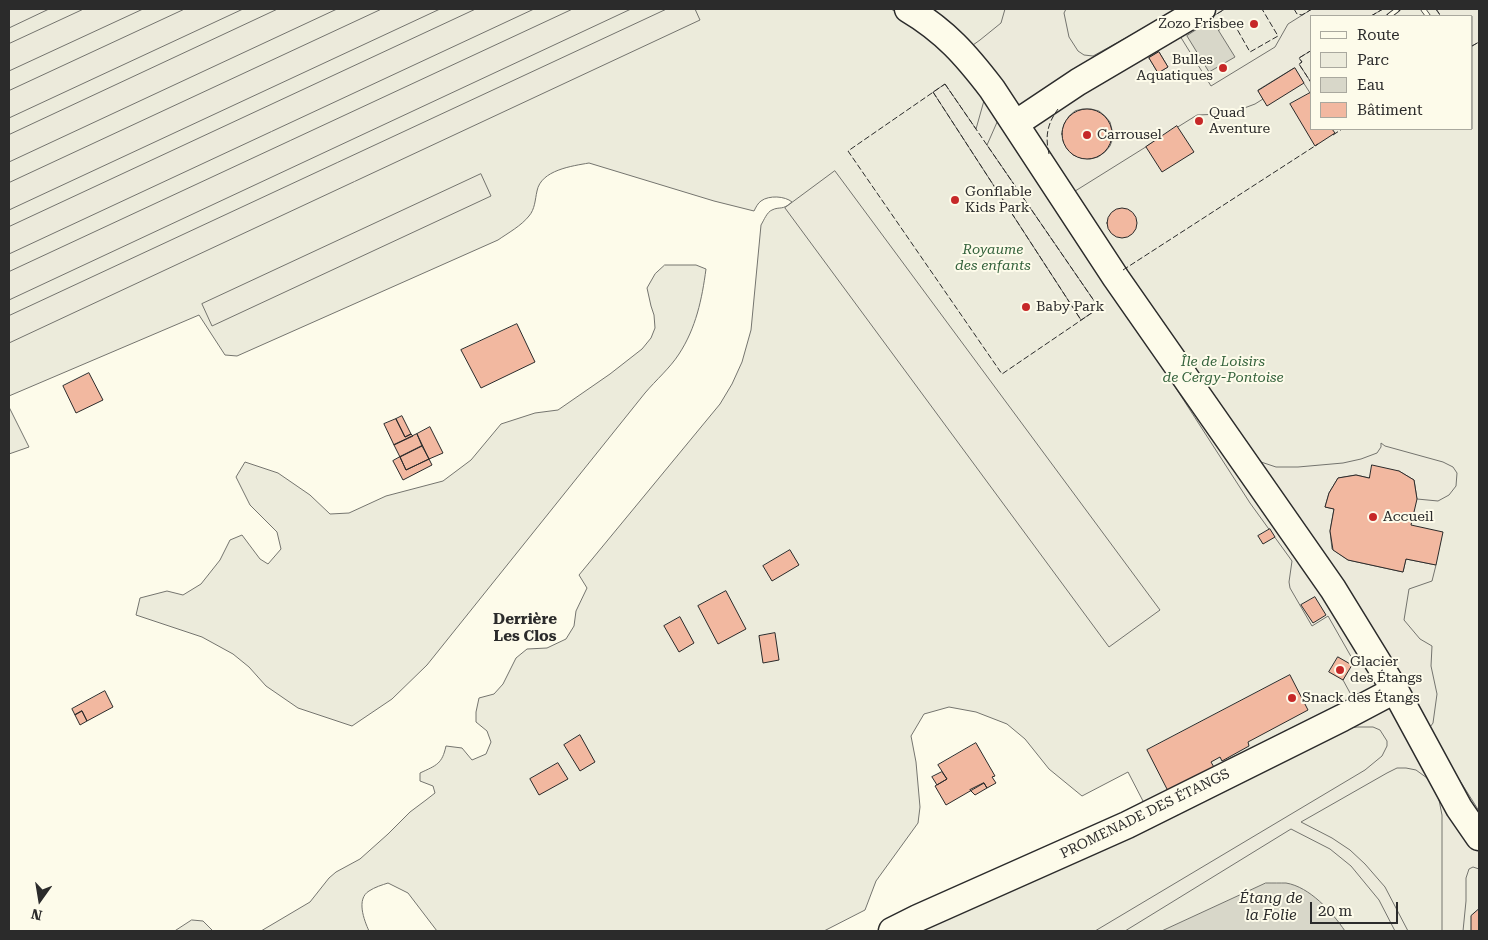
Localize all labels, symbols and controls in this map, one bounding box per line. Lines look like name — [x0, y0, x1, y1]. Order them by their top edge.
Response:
legend — [1310, 15, 1473, 130]
place label: Zozo Frisbee — [1158, 16, 1244, 32]
marker: Zozo Frisbee — [1248, 18, 1260, 30]
text: Route — [1357, 26, 1399, 44]
text: Parc — [1357, 51, 1389, 69]
place label: Bulles Aquatiques — [1136, 52, 1213, 84]
marker: Bulles Aquatiques — [1217, 62, 1229, 74]
text: Eau — [1357, 76, 1384, 94]
text: Bâtiment — [1357, 101, 1423, 119]
place label: Quad Aventure — [1209, 105, 1270, 138]
marker: Quad Aventure — [1193, 115, 1205, 127]
place label: Carrousel — [1097, 127, 1162, 143]
marker: Carrousel — [1081, 129, 1093, 141]
place label: Gonflable Kids Park — [965, 184, 1032, 216]
marker: Gonflable Kids Park — [949, 194, 961, 206]
park label: Royaume des enfants — [955, 242, 1031, 274]
place label: Baby Park — [1036, 299, 1104, 315]
marker: Baby Park — [1020, 301, 1032, 313]
park label: Île de Loisirs de Cergy-Pontoise — [1162, 354, 1284, 387]
place label: Accueil — [1383, 509, 1434, 525]
marker: Accueil — [1367, 511, 1379, 523]
district label: Derrière Les Clos — [493, 611, 557, 646]
place label: Glacier des Étangs — [1350, 654, 1422, 686]
marker: Glacier des Étangs — [1334, 664, 1346, 676]
place label: Snack des Étangs — [1302, 690, 1420, 706]
marker: Snack des Étangs — [1286, 692, 1298, 704]
street label: PROMENADE DES ÉTANGS — [1057, 766, 1233, 862]
north arrow — [15, 875, 65, 925]
water label: Étang de la Folie — [1239, 890, 1303, 925]
scale bar — [1313, 892, 1400, 924]
text: 20 m — [1318, 902, 1352, 920]
text: N — [30, 906, 44, 924]

